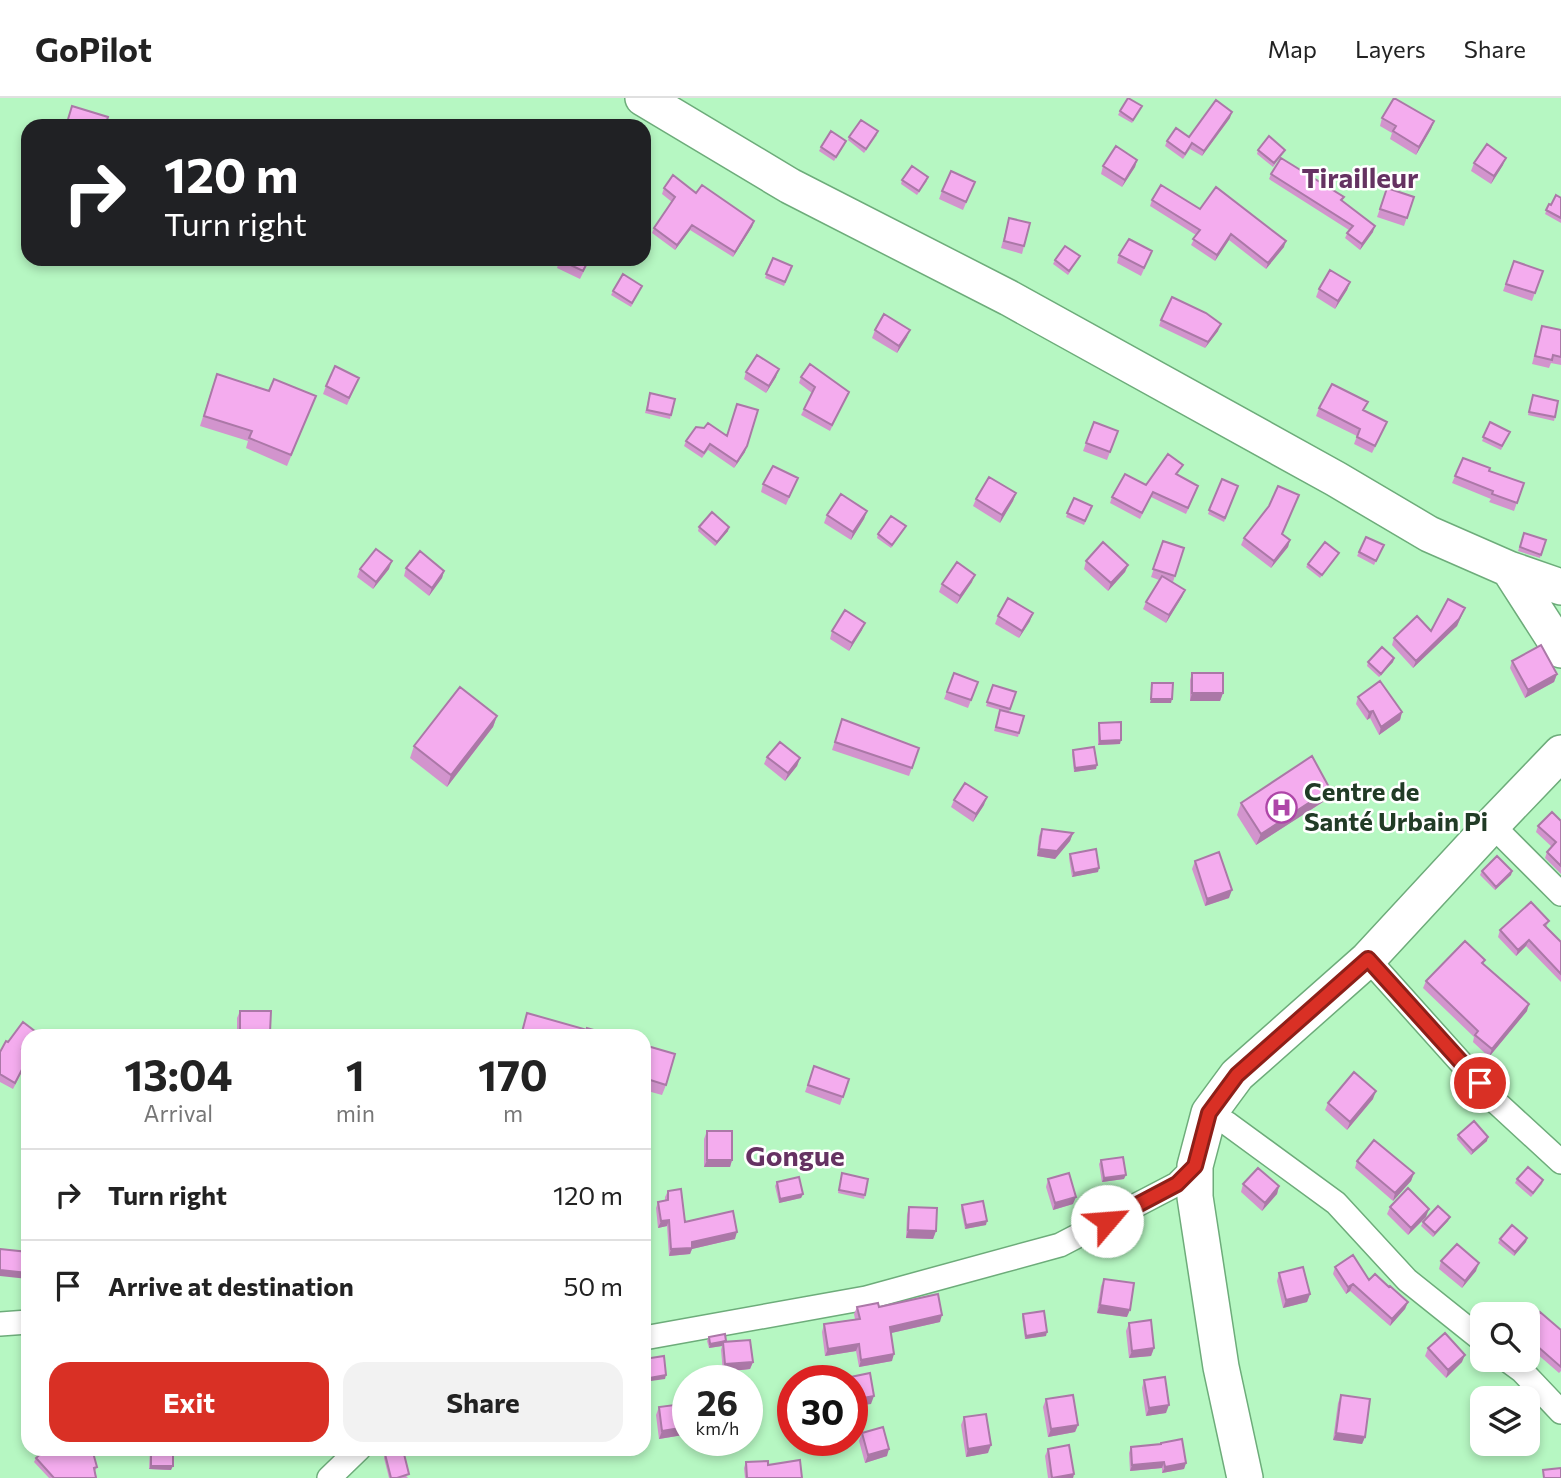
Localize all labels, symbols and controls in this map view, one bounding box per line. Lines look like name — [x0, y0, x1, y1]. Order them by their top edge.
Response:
text: GoPilot — [35, 28, 152, 69]
text: Map — [1268, 34, 1317, 63]
text: Layers — [1355, 34, 1426, 63]
text: Share — [1464, 34, 1526, 63]
text: 120 m — [164, 143, 298, 203]
icon: right — [49, 147, 140, 238]
district label: Tirailleur — [1301, 160, 1419, 194]
text: Turn right — [164, 203, 307, 243]
place label: Centre de Santé Urbain Pi — [1304, 775, 1488, 836]
hospital icon: Centre de Santé Urbain Pi — [1264, 790, 1298, 824]
text: 13:04 — [124, 1048, 232, 1100]
text: 1 — [346, 1048, 365, 1100]
text: 170 — [478, 1048, 548, 1100]
pin — [1450, 1053, 1510, 1113]
icon: arrive — [1461, 1064, 1499, 1102]
text: Arrival — [144, 1099, 213, 1127]
text: min — [336, 1099, 375, 1127]
text: m — [503, 1099, 523, 1127]
district label: Gongue — [745, 1138, 845, 1172]
icon: right — [49, 1176, 87, 1214]
text: Turn right — [108, 1179, 227, 1210]
text: 120 m — [553, 1179, 623, 1210]
position arrow — [1070, 1184, 1144, 1258]
icon: arrive — [49, 1267, 87, 1305]
text: Arrive at destination — [108, 1270, 354, 1301]
text: 50 m — [563, 1270, 623, 1301]
map controls — [1470, 1302, 1540, 1456]
button: search — [1470, 1302, 1540, 1372]
button: Exit — [49, 1362, 329, 1442]
button: Share — [343, 1362, 623, 1442]
speed limit sign: 30 — [777, 1365, 868, 1456]
text: 26 — [697, 1380, 738, 1423]
button: layers — [1470, 1386, 1540, 1456]
text: km/h — [696, 1417, 739, 1439]

